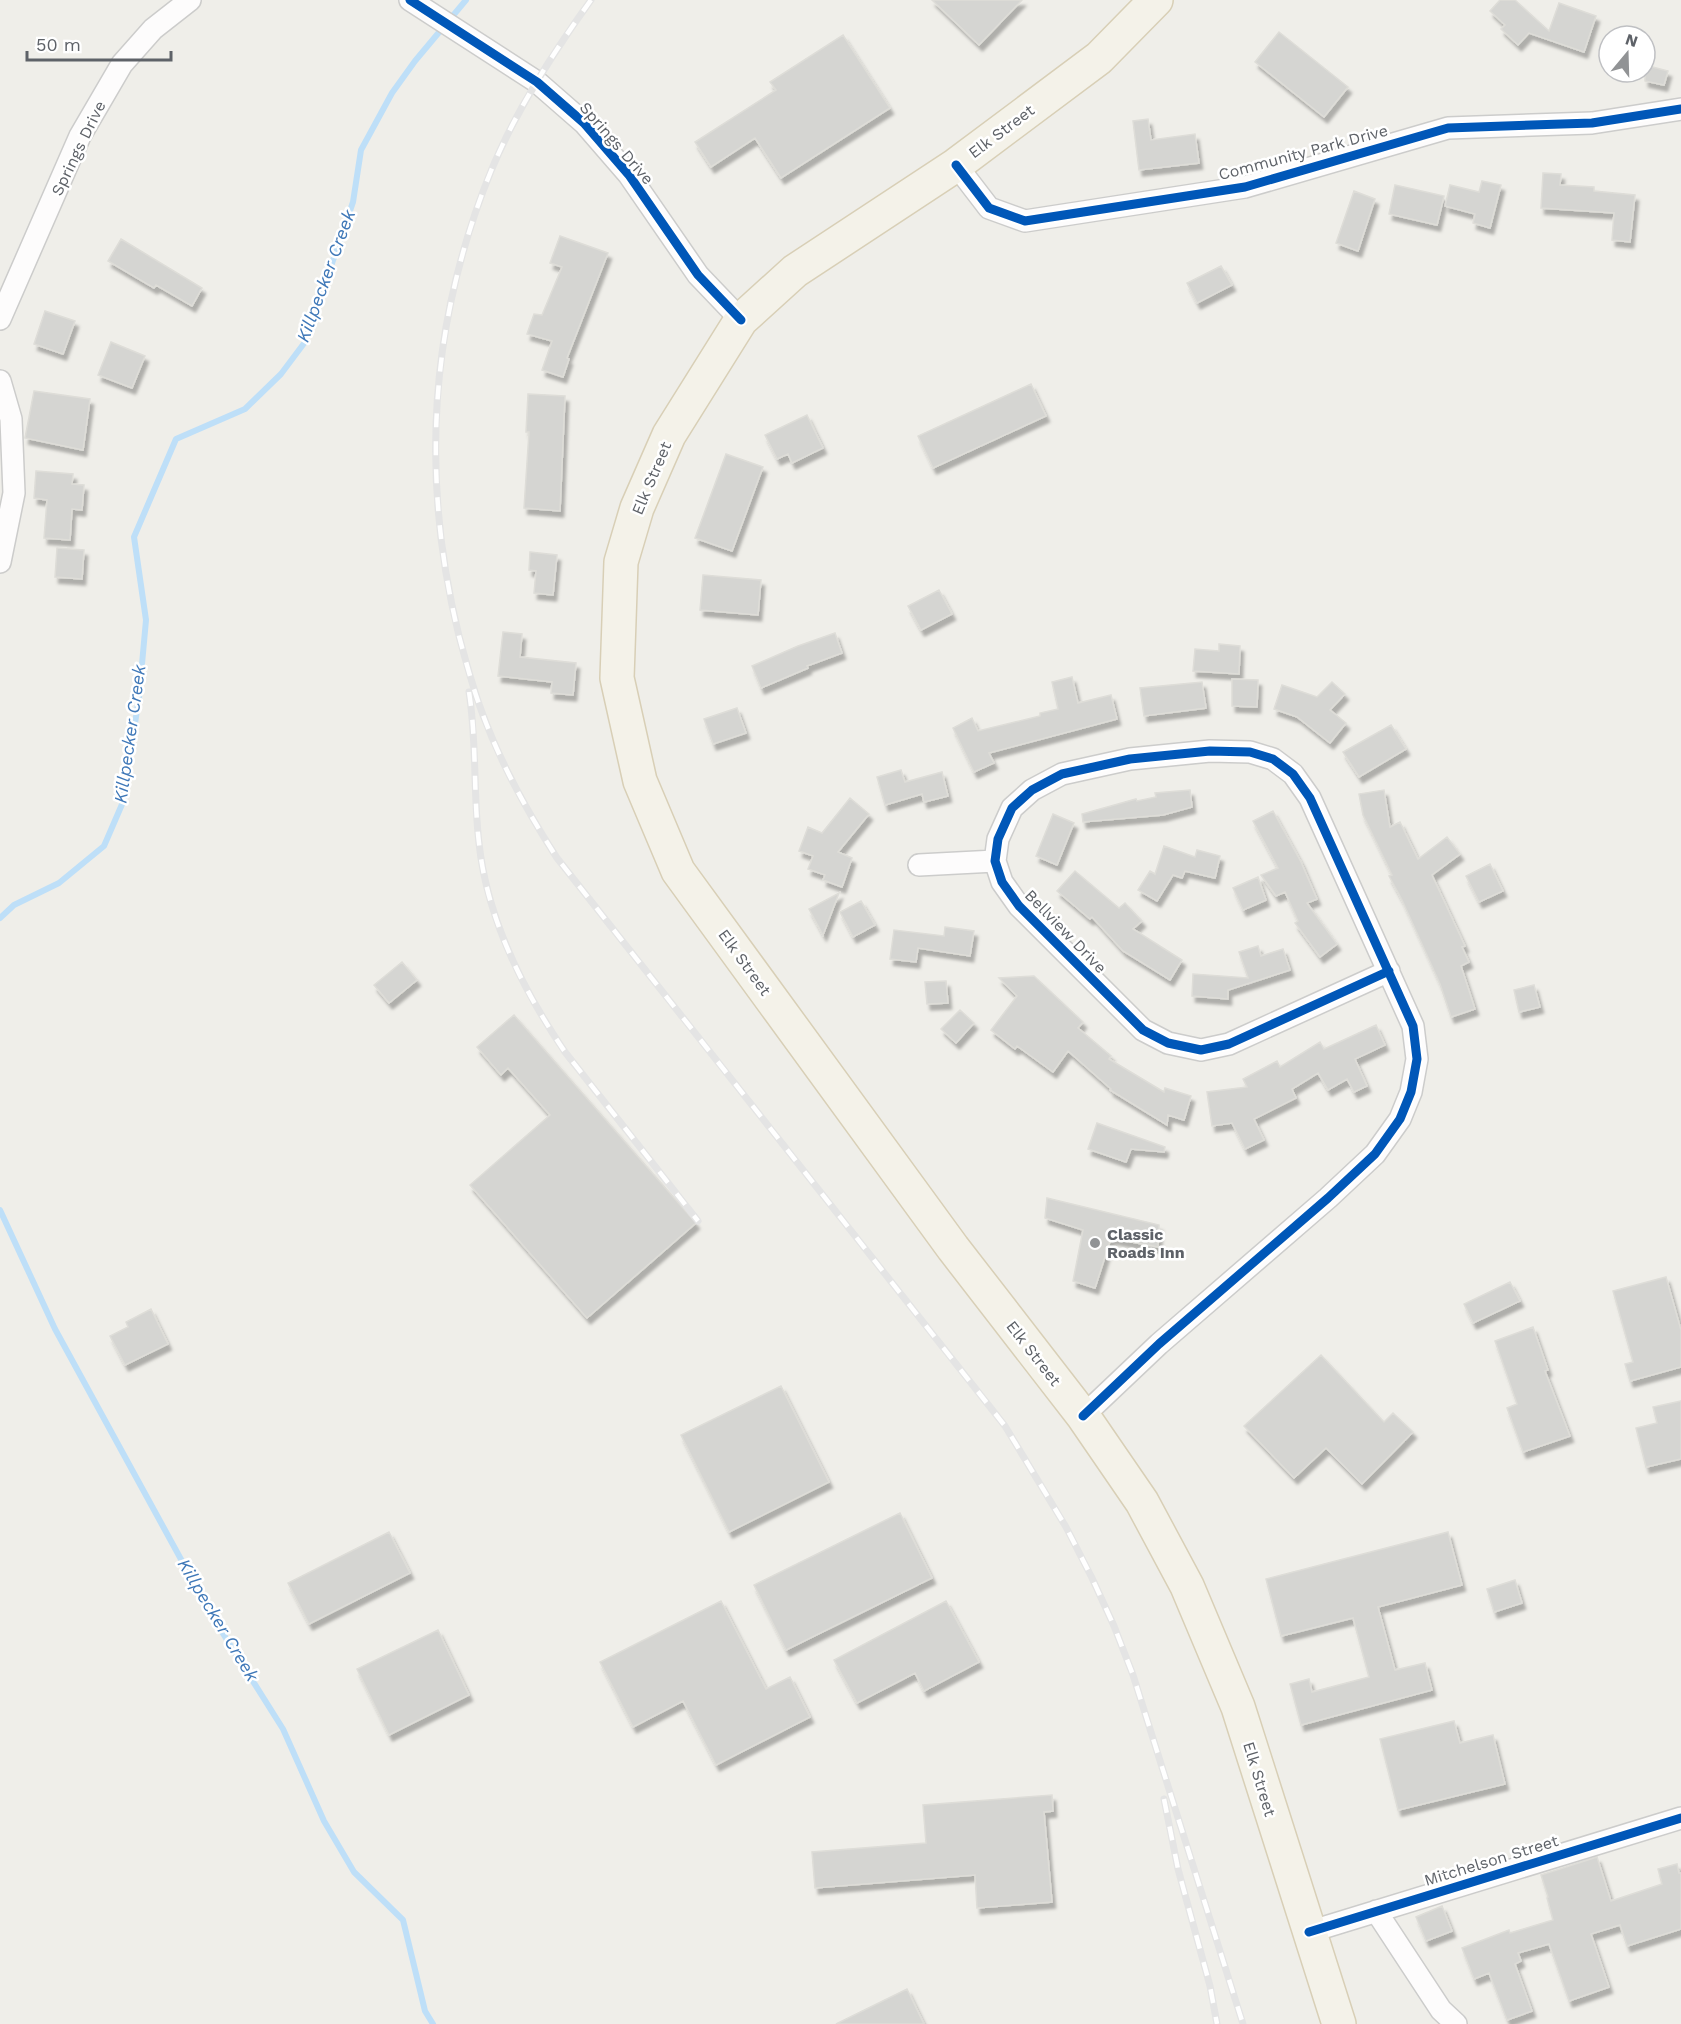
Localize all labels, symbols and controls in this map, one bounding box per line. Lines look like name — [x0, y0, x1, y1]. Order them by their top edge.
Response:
scale bar — [27, 24, 171, 62]
north arrow — [1597, 24, 1657, 84]
text: N — [1623, 29, 1640, 51]
text: 50 m — [36, 34, 81, 55]
street label: Springs Drive — [47, 98, 110, 199]
street label: Springs Drive — [576, 98, 658, 188]
street label: Elk Street — [965, 100, 1038, 162]
street label: Community Park Drive — [1216, 121, 1390, 184]
water label: Killpecker Creek — [292, 206, 360, 345]
street label: Elk Street — [628, 439, 675, 518]
water label: Killpecker Creek — [109, 662, 150, 804]
street label: Bellview Drive — [1021, 886, 1110, 977]
street label: Elk Street — [714, 925, 775, 999]
place label: Classic Roads Inn — [1107, 1225, 1185, 1262]
marker: Classic Roads Inn — [1088, 1236, 1102, 1250]
street label: Elk Street — [1002, 1317, 1065, 1390]
water label: Killpecker Creek — [174, 1555, 264, 1686]
street label: Elk Street — [1239, 1739, 1280, 1819]
street label: Mitchelson Street — [1422, 1831, 1561, 1890]

